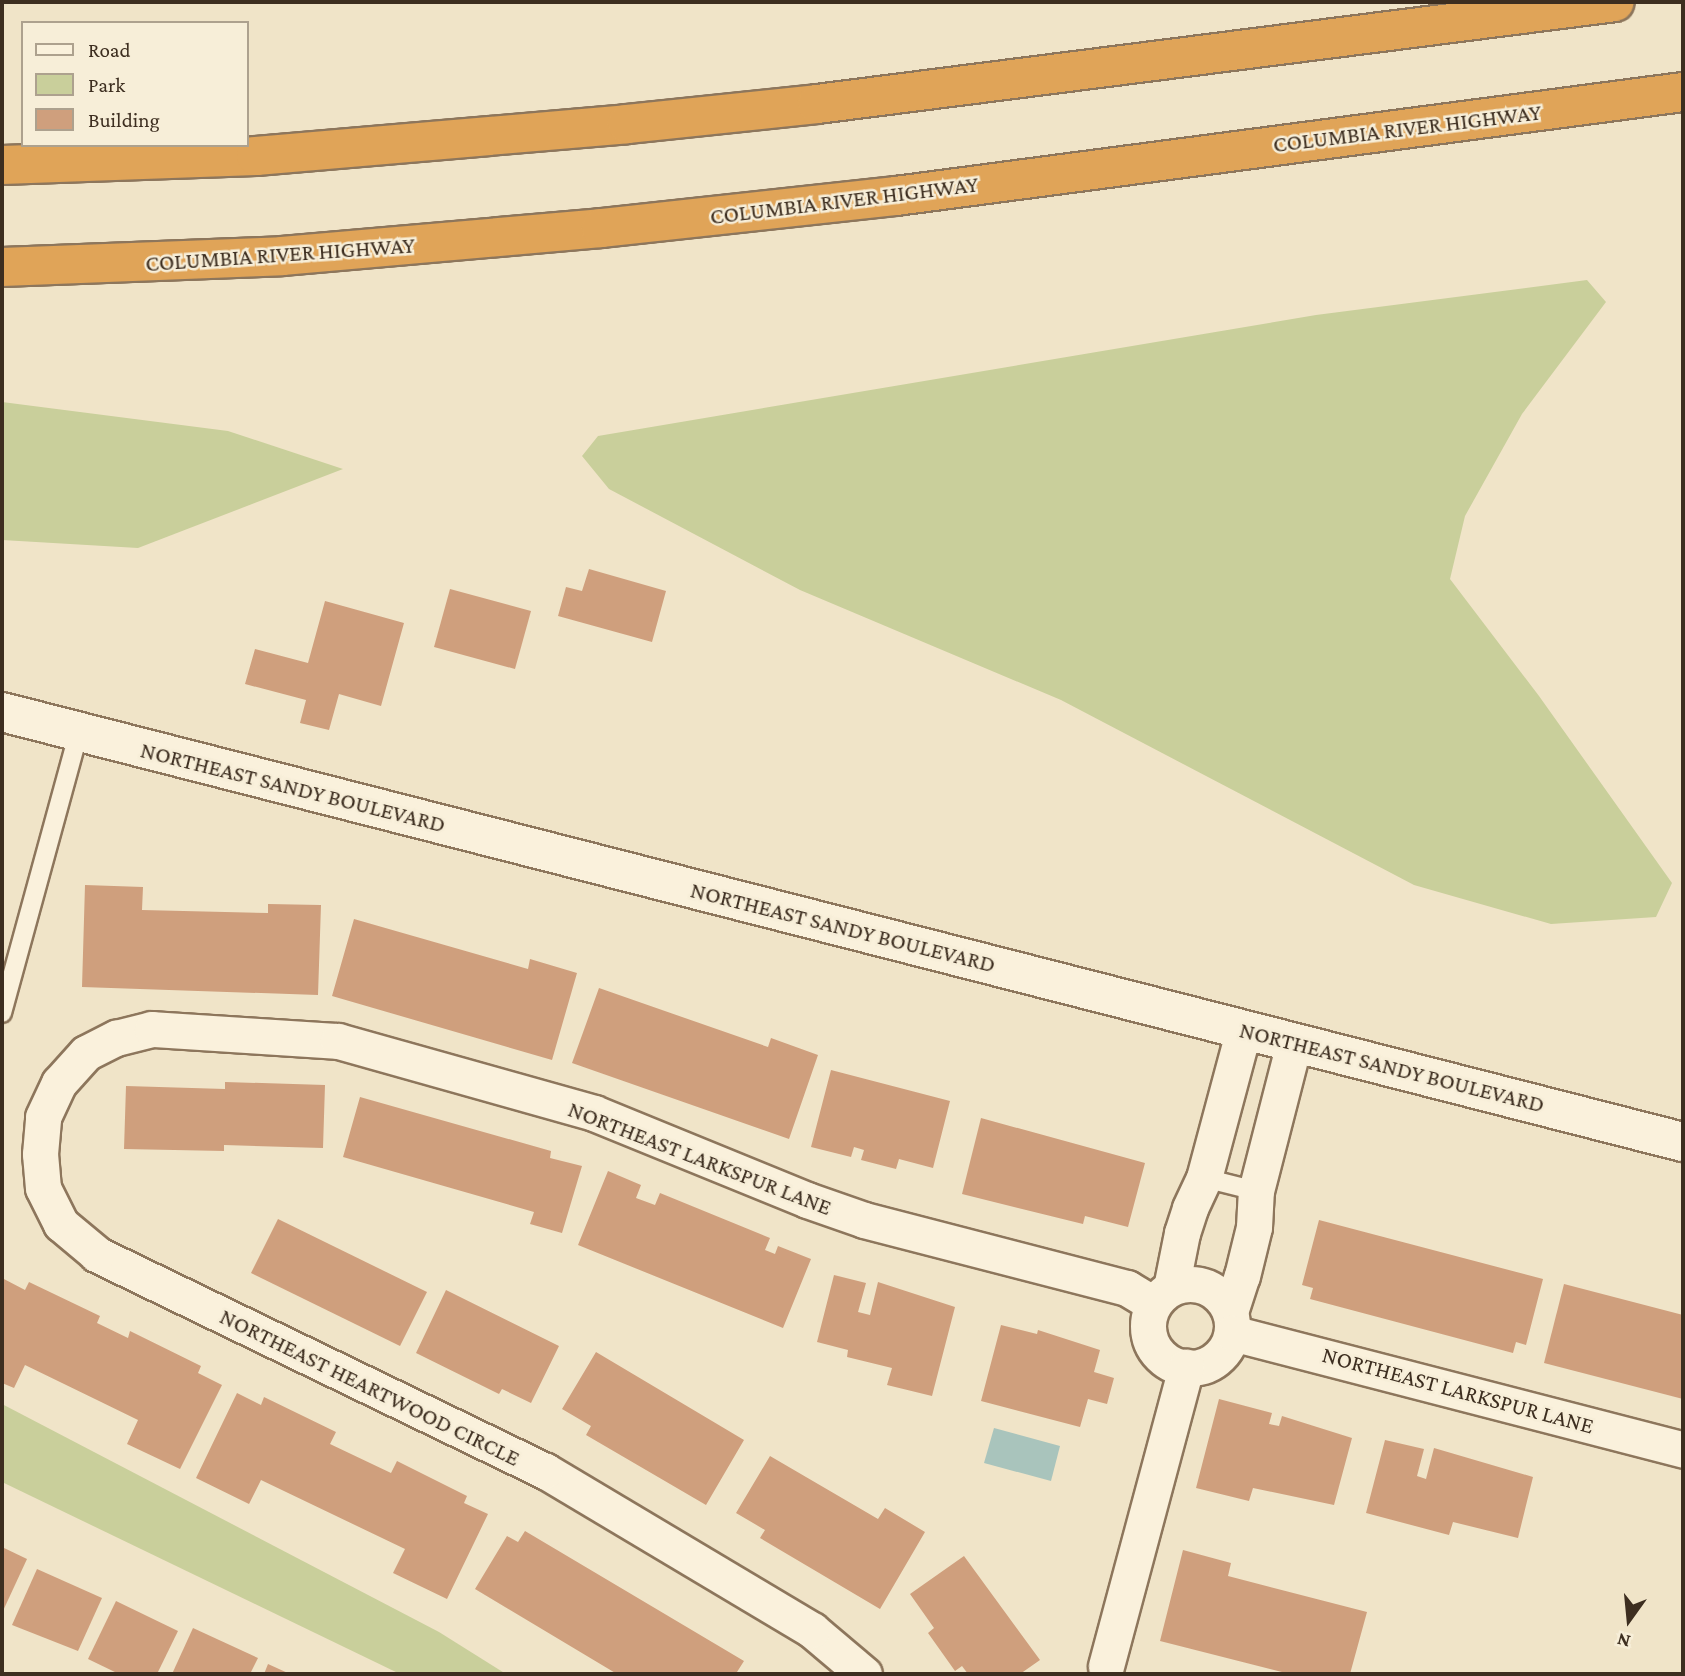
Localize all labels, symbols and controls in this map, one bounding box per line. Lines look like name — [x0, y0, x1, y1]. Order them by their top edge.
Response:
legend — [21, 21, 248, 147]
text: Road — [88, 38, 131, 62]
text: Park — [88, 73, 125, 97]
street label: COLUMBIA RIVER HIGHWAY — [1271, 98, 1543, 158]
text: Building — [88, 108, 160, 132]
street label: COLUMBIA RIVER HIGHWAY — [708, 170, 980, 230]
street label: COLUMBIA RIVER HIGHWAY — [144, 231, 416, 277]
street label: NORTHEAST SANDY BOULEVARD — [138, 736, 448, 838]
street label: NORTHEAST SANDY BOULEVARD — [688, 876, 998, 978]
street label: NORTHEAST SANDY BOULEVARD — [1237, 1016, 1547, 1118]
street label: NORTHEAST LARKSPUR LANE — [564, 1095, 836, 1221]
street label: NORTHEAST HEARTWOOD CIRCLE — [215, 1302, 525, 1472]
street label: NORTHEAST LARKSPUR LANE — [1319, 1340, 1597, 1440]
north arrow — [1594, 1585, 1664, 1655]
text: N — [1614, 1629, 1632, 1653]

